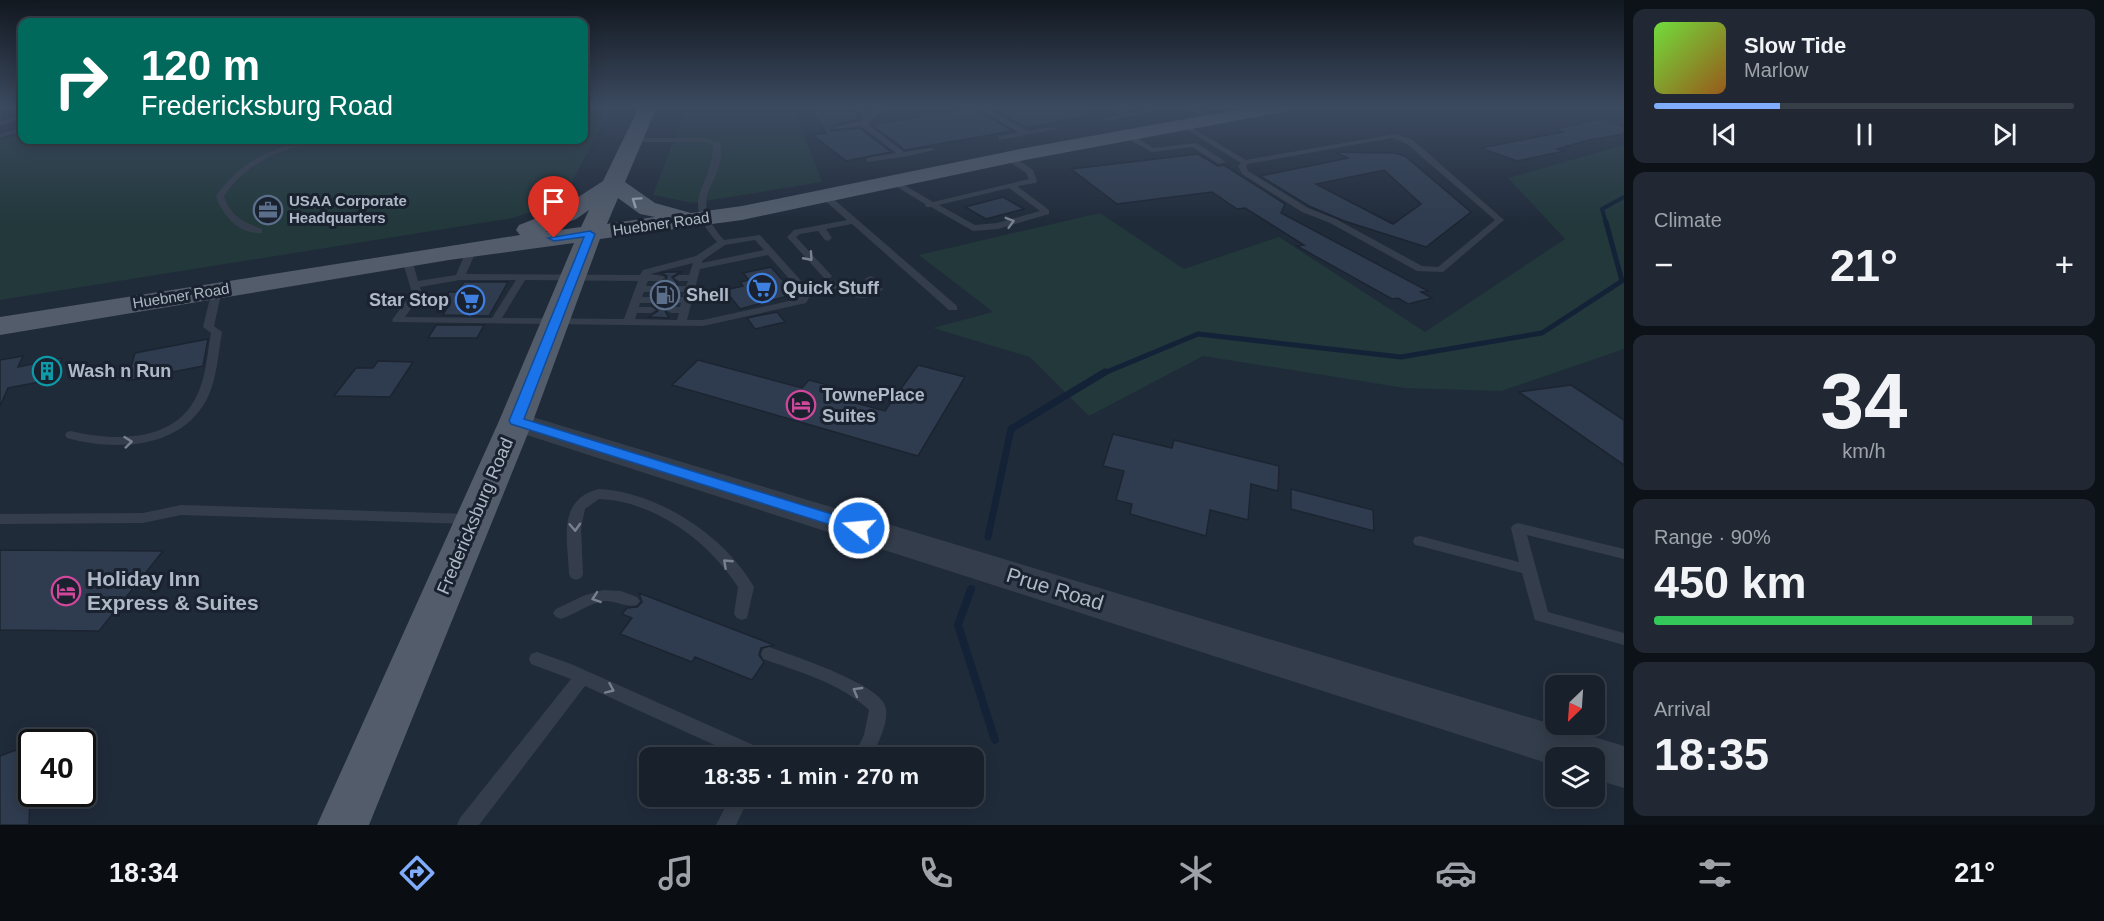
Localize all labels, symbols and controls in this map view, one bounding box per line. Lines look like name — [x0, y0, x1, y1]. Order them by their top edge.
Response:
text: Slow Tide — [1744, 33, 1846, 58]
icon: right — [42, 42, 120, 120]
text: 120 m — [141, 42, 260, 89]
text: Marlow — [1744, 59, 1808, 81]
text: Fredericksburg Road — [141, 91, 393, 121]
icon: previous — [1708, 118, 1741, 151]
icon: pause — [1848, 118, 1881, 151]
icon: next — [1988, 118, 2021, 151]
pin — [528, 176, 579, 238]
icon: arrive — [537, 185, 570, 218]
place label: USAA Corporate Headquarters — [289, 192, 407, 226]
office icon: USAA Corporate Headquarters — [252, 194, 284, 226]
one-way arrow — [632, 198, 643, 209]
street label: Huebner Road — [611, 208, 710, 239]
text: Climate — [1654, 209, 1722, 231]
one-way arrow — [1004, 217, 1014, 229]
text: 21° — [1830, 240, 1898, 291]
text: − — [1654, 246, 1673, 283]
text: + — [2055, 246, 2074, 283]
one-way arrow — [802, 250, 813, 261]
supermarket icon: Quick Stuff — [746, 272, 778, 304]
place label: Quick Stuff — [783, 278, 880, 298]
street label: Huebner Road — [131, 279, 230, 312]
fuel station icon: Shell — [649, 279, 681, 311]
supermarket icon: Star Stop — [454, 284, 486, 316]
place label: Shell — [686, 285, 729, 305]
place label: Star Stop — [369, 290, 449, 310]
building icon: Wash n Run — [31, 355, 63, 387]
text: 34 — [1821, 357, 1907, 445]
place label: Wash n Run — [68, 361, 171, 381]
place label: TownePlace Suites — [822, 385, 925, 426]
hotel icon: TownePlace Suites — [785, 389, 817, 421]
street label: Fredericksburg Road — [433, 435, 517, 597]
one-way arrow — [124, 436, 133, 449]
text: km/h — [1842, 440, 1886, 462]
position arrow — [827, 496, 891, 560]
one-way arrow — [568, 523, 581, 532]
text: Range · 90% — [1654, 526, 1771, 548]
text: 450 km — [1654, 557, 1807, 608]
one-way arrow — [723, 559, 734, 570]
street label: Prue Road — [1004, 563, 1107, 614]
place label: Holiday Inn Express & Suites — [87, 567, 259, 614]
hotel icon: Holiday Inn Express & Suites — [50, 575, 82, 607]
one-way arrow — [591, 591, 602, 603]
north arrow — [1545, 675, 1605, 735]
map controls — [1545, 675, 1605, 807]
one-way arrow — [604, 682, 615, 694]
one-way arrow — [853, 687, 863, 698]
text: Arrival — [1654, 698, 1711, 720]
speed limit sign: 40 — [18, 729, 96, 807]
text: 18:35 — [1654, 729, 1769, 780]
button: layers — [1545, 747, 1605, 807]
text: 18:35 · 1 min · 270 m — [704, 764, 919, 789]
icon: directions — [396, 852, 438, 894]
icon: music — [655, 852, 697, 894]
icon: phone — [915, 852, 957, 894]
icon: climate — [1175, 852, 1217, 894]
icon: car — [1435, 852, 1477, 894]
icon: filters — [1694, 852, 1736, 894]
text: 18:34 — [109, 858, 178, 888]
text: 21° — [1954, 858, 1995, 888]

